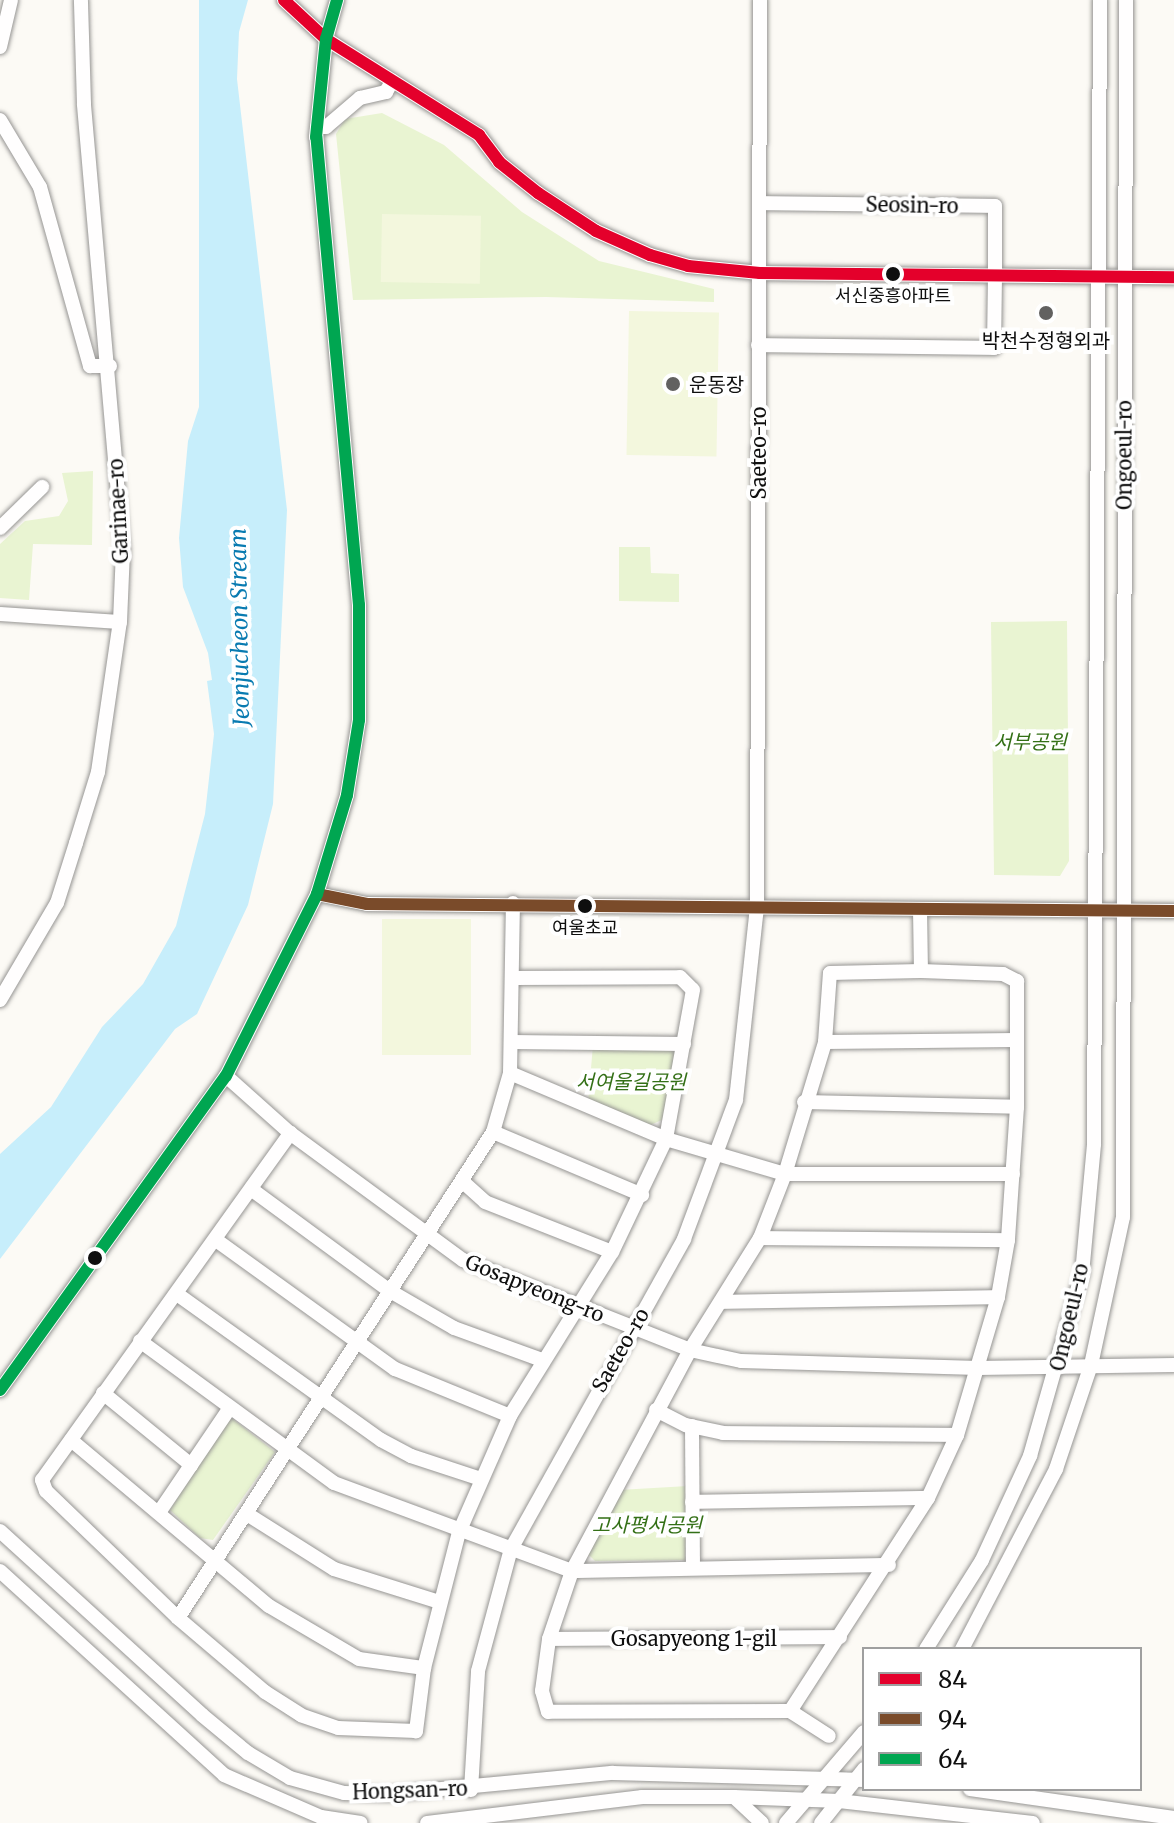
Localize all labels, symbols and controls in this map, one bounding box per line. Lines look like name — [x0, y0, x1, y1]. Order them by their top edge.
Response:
street label: Seosin-ro — [865, 192, 959, 218]
marker: 서신중흥아파트 — [885, 266, 901, 282]
place label: 서신중흥아파트 — [835, 285, 951, 307]
marker: 박천수정형외과 — [1035, 302, 1057, 324]
place label: 박천수정형외과 — [982, 328, 1110, 352]
place label: 운동장 — [689, 372, 744, 396]
marker: 운동장 — [664, 375, 682, 393]
street label: Ongoeul-ro — [1112, 400, 1136, 510]
street label: Saeteo-ro — [746, 406, 770, 500]
street label: Garinae-ro — [103, 458, 133, 564]
water label: Jeonjucheon Stream — [225, 528, 255, 726]
park label: 서부공원 — [993, 729, 1067, 753]
marker: 여울초교 — [577, 898, 593, 914]
place label: 여울초교 — [552, 917, 618, 939]
park label: 서여울길공원 — [576, 1069, 686, 1093]
street label: Gosapyeong-ro — [462, 1249, 608, 1327]
unlabelled marker — [87, 1250, 103, 1266]
street label: Ongoeul-ro — [1045, 1261, 1093, 1373]
street label: Saeteo-ro — [586, 1304, 654, 1396]
park label: 고사평서공원 — [592, 1512, 702, 1536]
street label: Gosapyeong 1-gil — [611, 1626, 777, 1650]
legend — [862, 1647, 1142, 1791]
text: 84 — [938, 1664, 967, 1695]
text: 94 — [938, 1704, 967, 1735]
text: 64 — [938, 1744, 967, 1775]
street label: Hongsan-ro — [352, 1776, 468, 1804]

